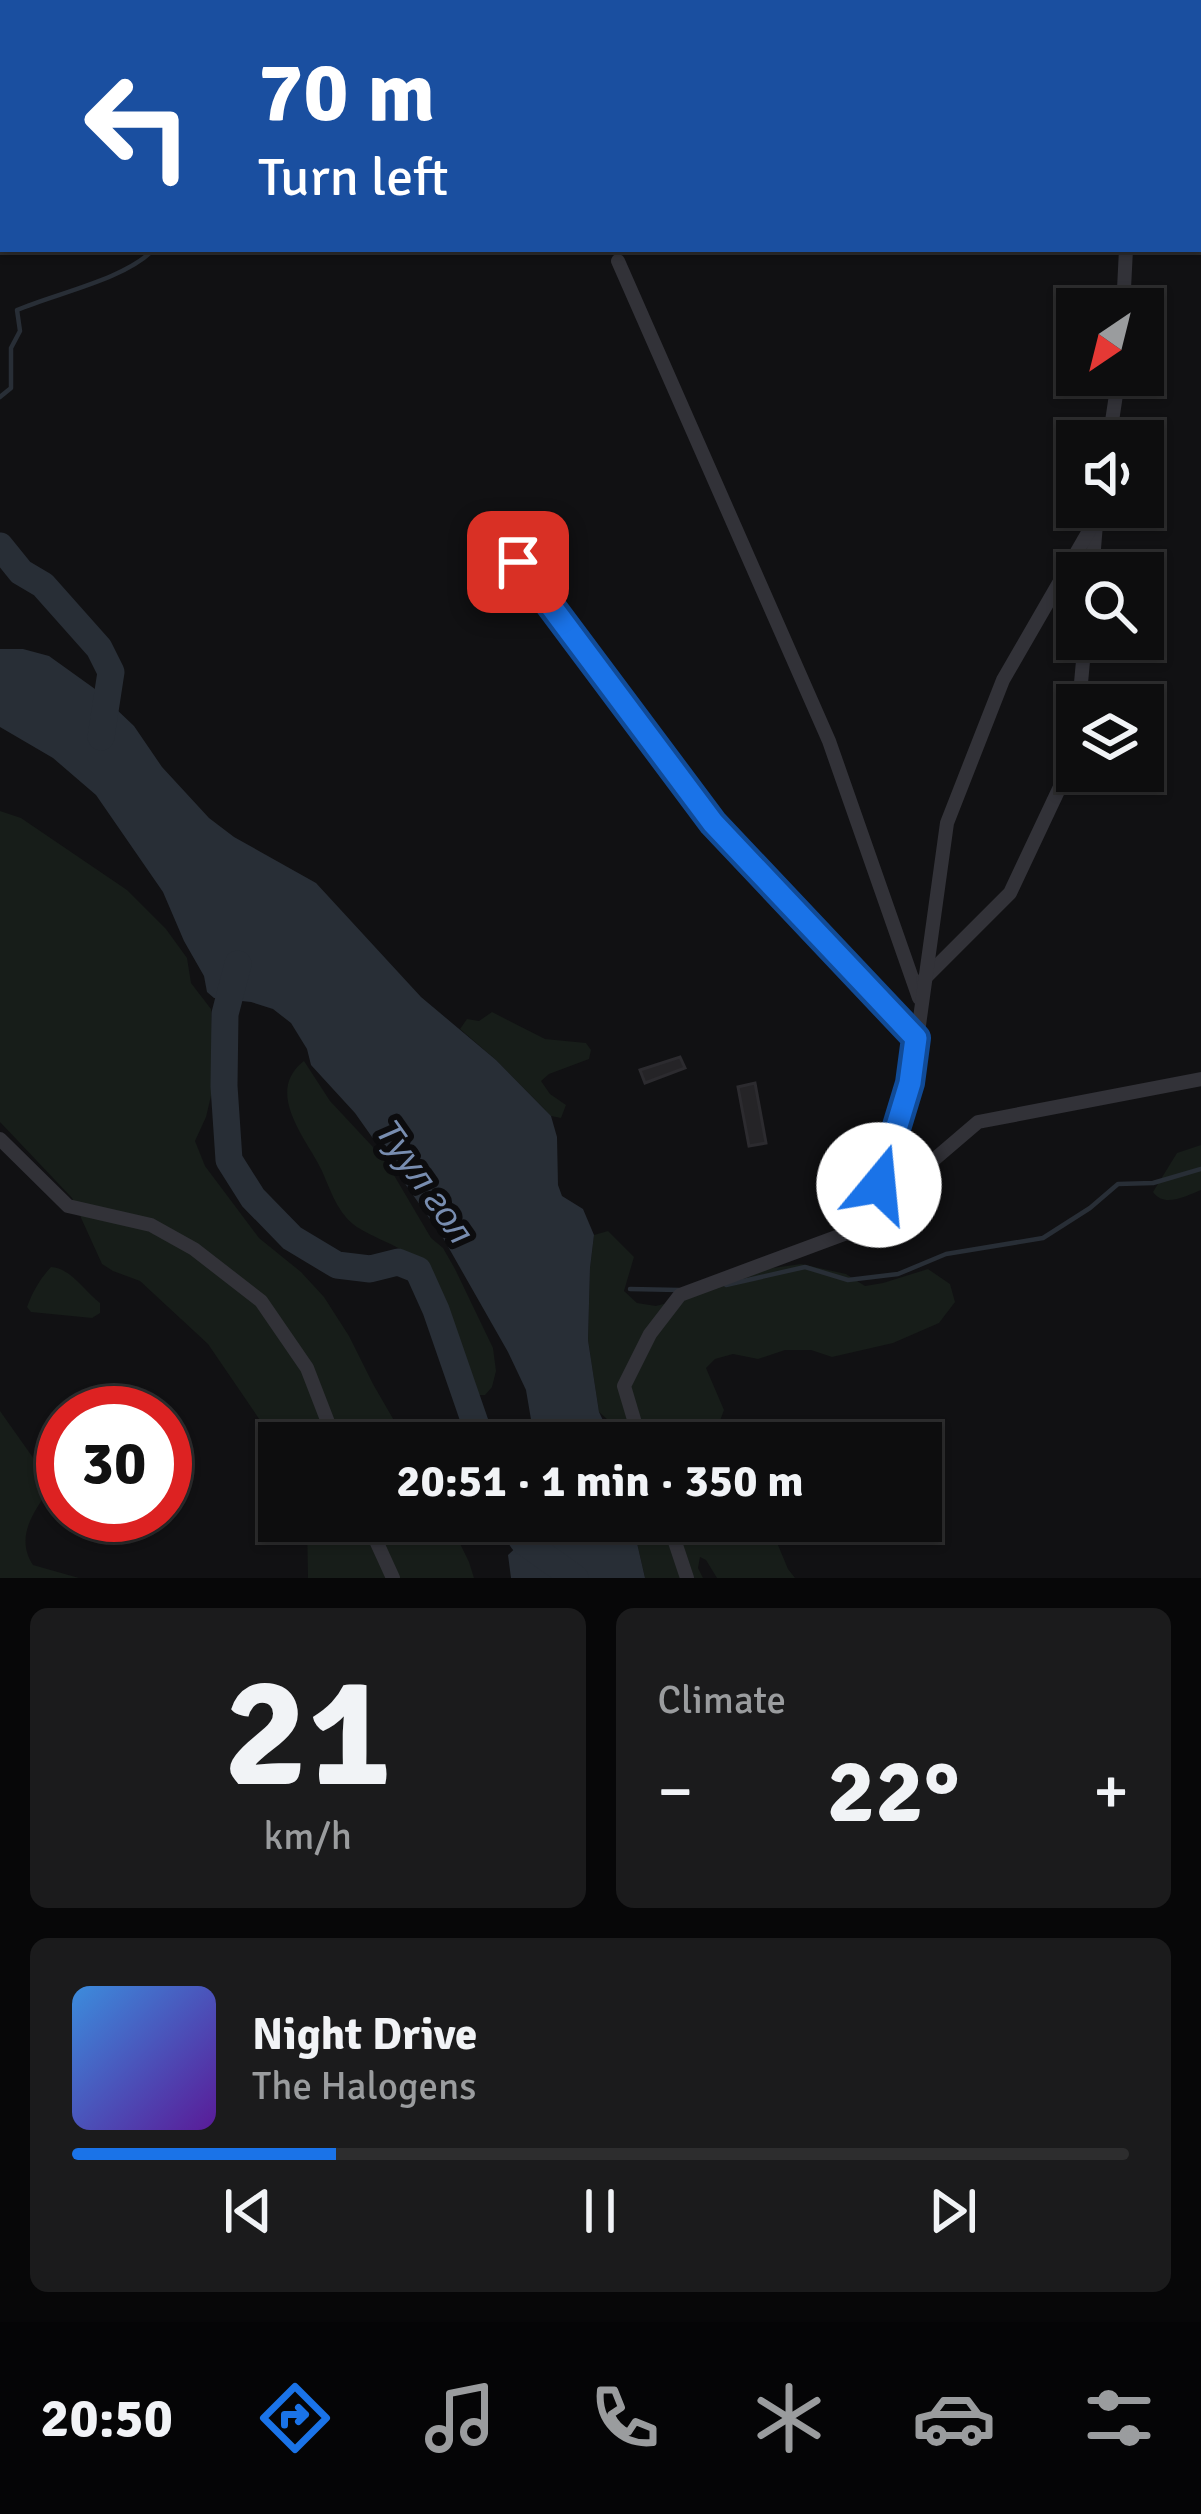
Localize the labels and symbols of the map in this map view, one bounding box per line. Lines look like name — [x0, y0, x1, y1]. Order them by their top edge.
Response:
north arrow — [1056, 288, 1164, 396]
pin — [467, 511, 569, 613]
water label: Туул гол — [365, 1111, 483, 1253]
position arrow — [816, 1122, 942, 1248]
speed limit sign: 30 — [36, 1386, 192, 1542]

